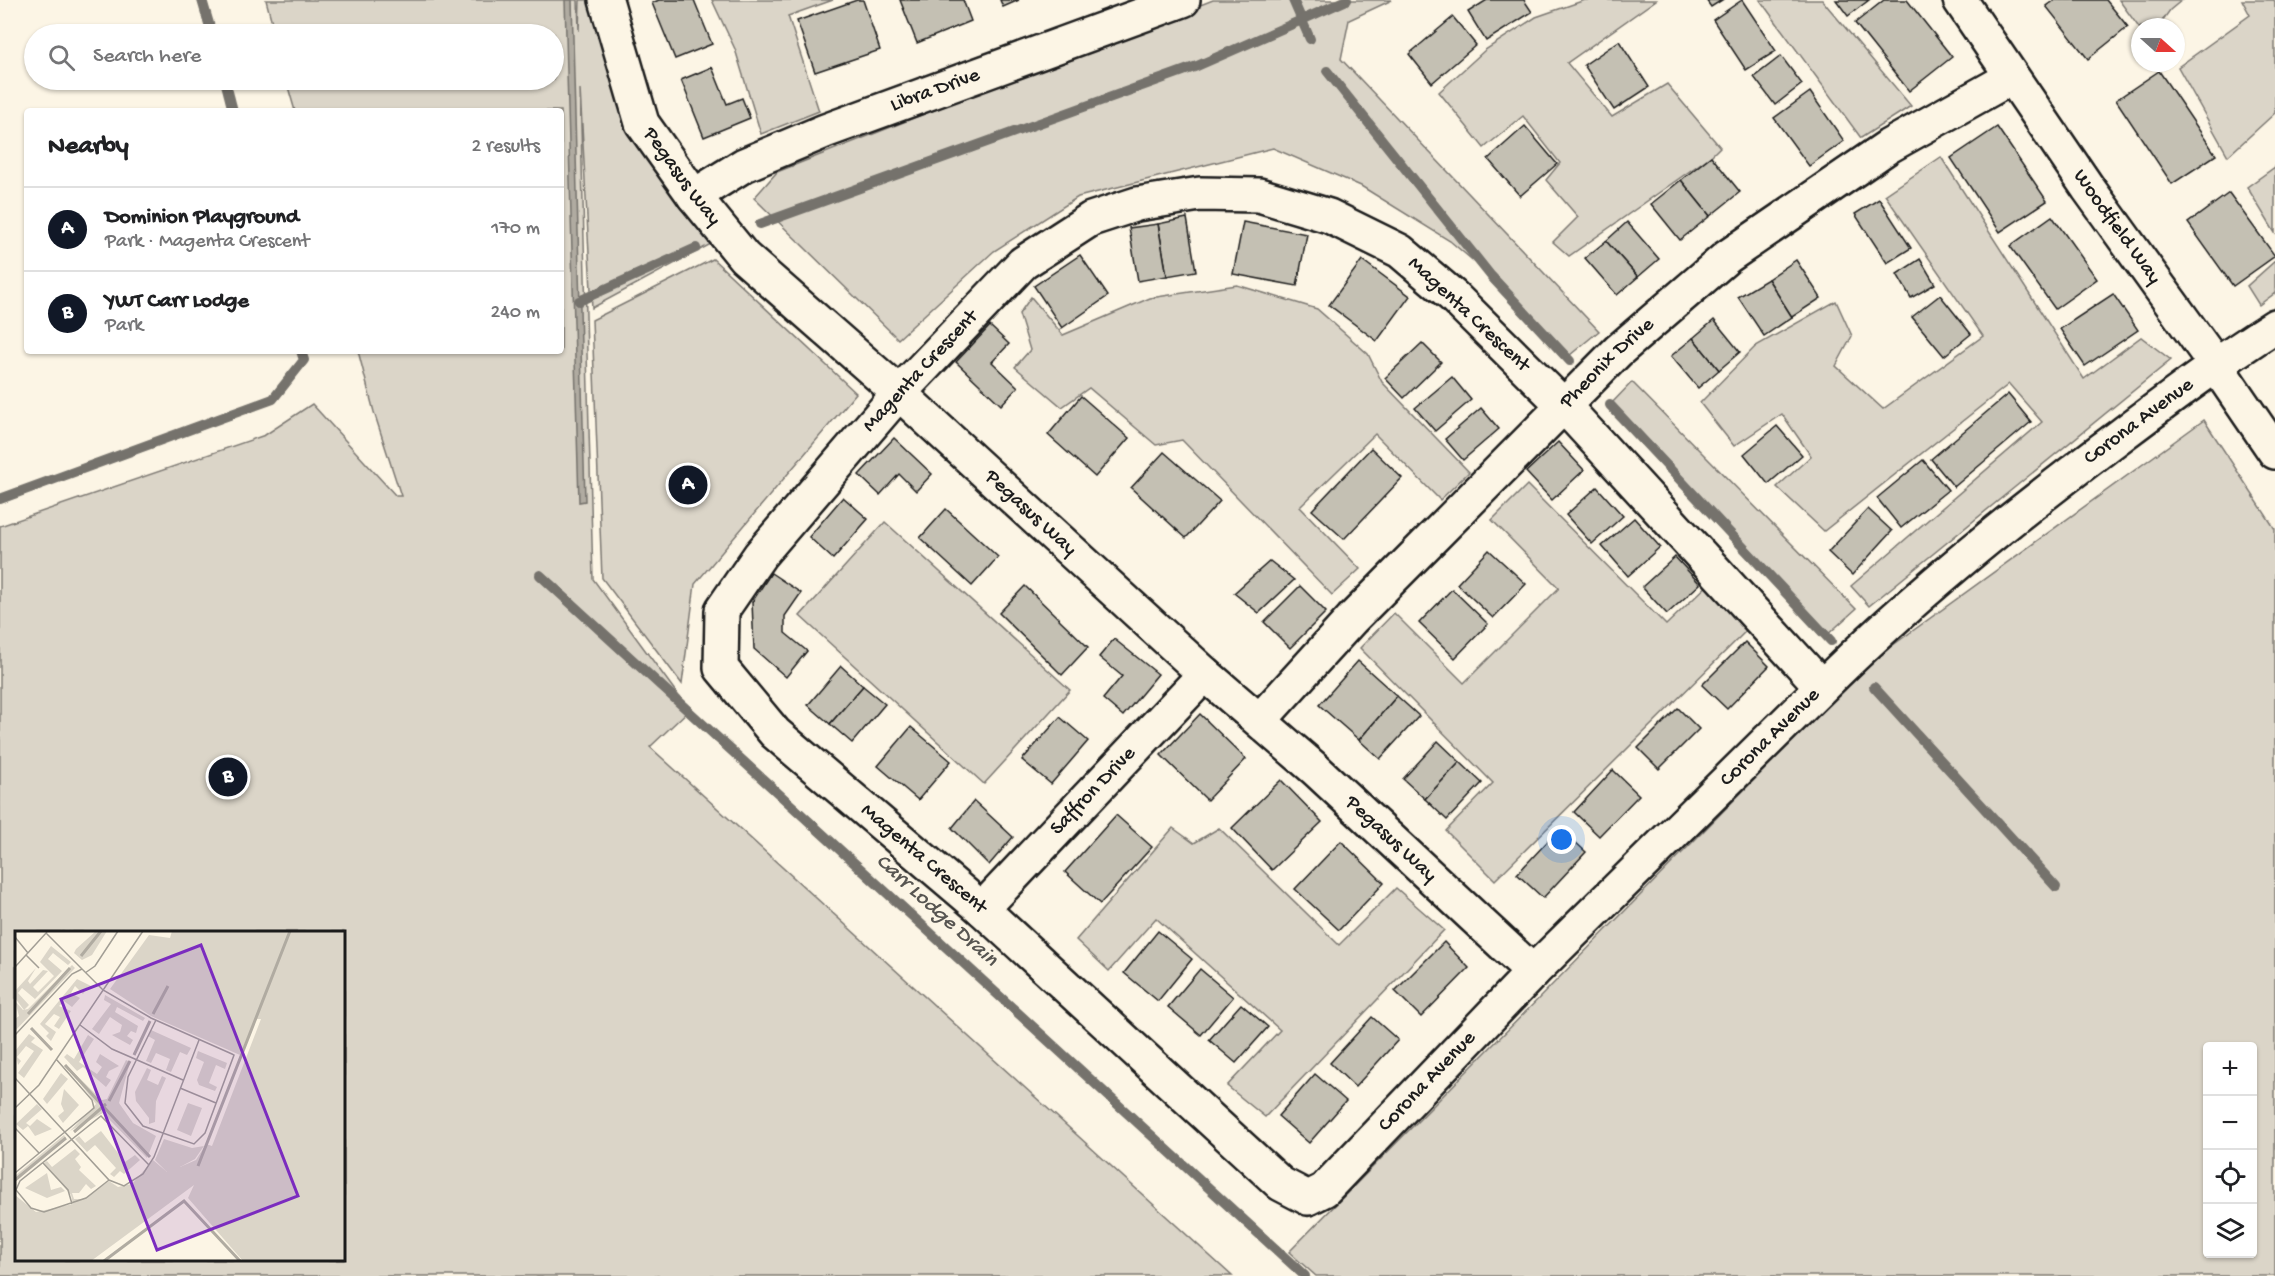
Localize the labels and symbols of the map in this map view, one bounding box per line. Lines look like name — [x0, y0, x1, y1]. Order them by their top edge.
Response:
north arrow — [2131, 18, 2185, 72]
street label: Libra Drive — [887, 63, 984, 118]
street label: Pegasus Way — [636, 122, 726, 231]
street label: Woodfield Way — [2067, 165, 2166, 290]
street label: Magenta Crescent — [1402, 252, 1536, 380]
street label: Magenta Crescent — [858, 304, 986, 438]
street label: Pheonix Drive — [1554, 312, 1661, 415]
street label: Corona Avenue — [2079, 372, 2200, 471]
pin: A — [668, 462, 708, 508]
street label: Pegasus Way — [978, 464, 1081, 562]
street label: Corona Avenue — [1715, 682, 1827, 792]
street label: Saffron Drive — [1045, 741, 1142, 841]
pin: B — [208, 754, 248, 800]
street label: Pegasus Way — [1339, 790, 1442, 888]
street label: Magenta Crescent — [855, 798, 994, 922]
your location — [1547, 825, 1576, 854]
water label: Carr Lodge Drain — [869, 849, 1003, 973]
inset map — [15, 931, 345, 1261]
street label: Corona Avenue — [1373, 1025, 1482, 1138]

